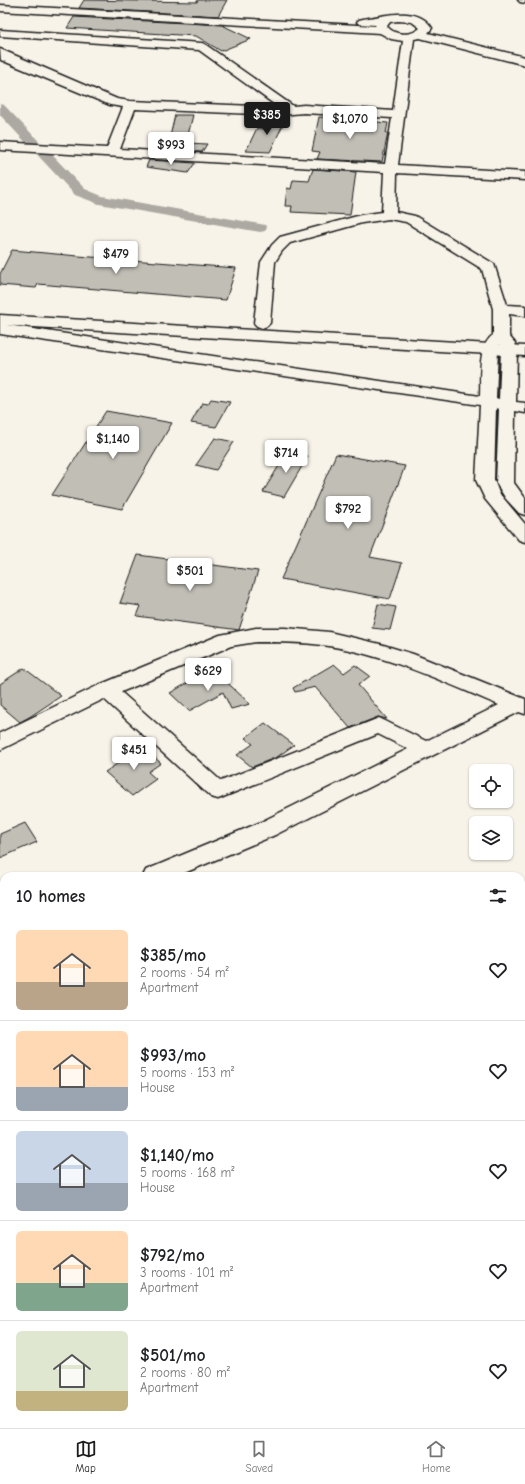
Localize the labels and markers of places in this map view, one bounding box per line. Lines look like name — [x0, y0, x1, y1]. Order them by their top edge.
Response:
pin: $385 — [243, 102, 291, 136]
pin: $1,070 — [317, 106, 383, 140]
pin: $993 — [147, 132, 195, 166]
pin: $479 — [92, 241, 140, 275]
pin: $1,140 — [80, 426, 146, 460]
pin: $714 — [262, 440, 310, 474]
pin: $792 — [324, 496, 372, 530]
pin: $501 — [166, 558, 214, 592]
pin: $629 — [184, 658, 232, 692]
pin: $451 — [110, 737, 158, 771]

